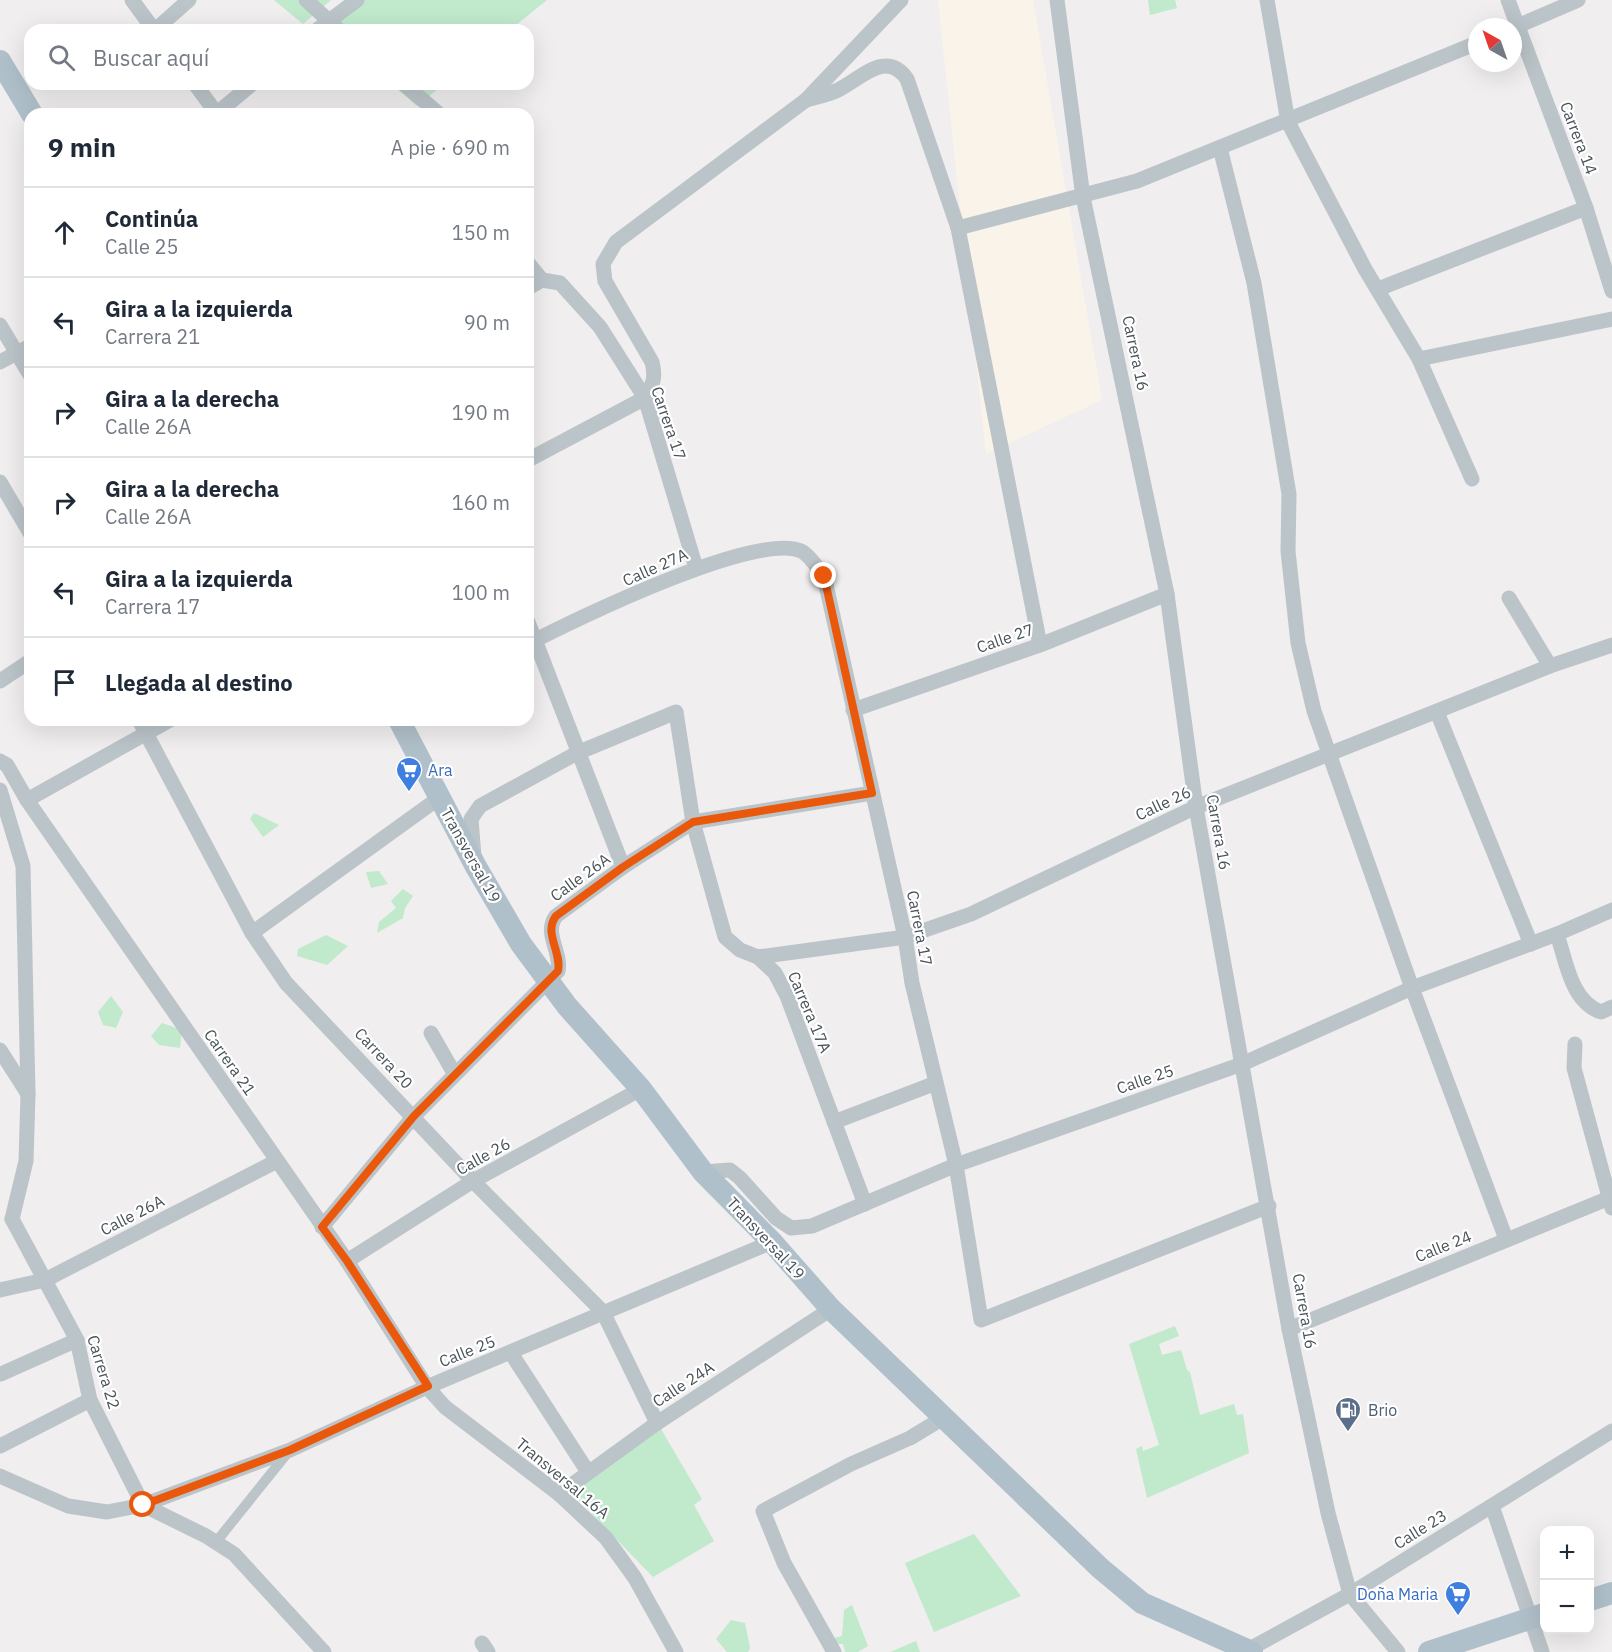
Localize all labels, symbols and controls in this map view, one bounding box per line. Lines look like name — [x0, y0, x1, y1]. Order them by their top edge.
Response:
north arrow — [1468, 18, 1522, 72]
search box — [24, 24, 534, 90]
icon: search — [45, 41, 78, 74]
text: Buscar aquí — [93, 43, 209, 72]
street label: Carrera 14 — [1556, 99, 1602, 177]
text: 9 min — [48, 130, 116, 164]
text: A pie · 690 m — [391, 134, 510, 161]
text: Continúa — [105, 204, 198, 233]
icon: ahead — [48, 216, 81, 249]
text: 150 m — [452, 219, 510, 246]
text: Calle 25 — [105, 233, 179, 260]
text: Gira a la izquierda — [105, 294, 293, 323]
icon: left — [48, 306, 81, 339]
text: 90 m — [464, 309, 510, 336]
street label: Carrera 16 — [1118, 314, 1154, 392]
text: Carrera 21 — [105, 323, 200, 350]
text: Gira a la derecha — [105, 384, 279, 413]
street label: Carrera 17 — [647, 384, 691, 462]
icon: right — [48, 396, 81, 429]
text: 190 m — [452, 399, 510, 426]
text: Calle 26A — [105, 413, 191, 440]
text: Gira a la derecha — [105, 474, 279, 503]
icon: right — [48, 486, 81, 519]
text: 160 m — [452, 489, 510, 516]
text: Calle 26A — [105, 503, 191, 530]
street label: Calle 27A — [619, 544, 691, 590]
route end — [810, 562, 836, 588]
text: Gira a la izquierda — [105, 564, 293, 593]
icon: left — [48, 576, 81, 609]
text: 100 m — [452, 579, 510, 606]
text: Carrera 17 — [105, 593, 200, 620]
street label: Calle 27 — [974, 619, 1036, 657]
icon: arrive — [48, 666, 81, 699]
text: Llegada al destino — [105, 668, 293, 697]
supermarket icon: Ara — [394, 755, 424, 793]
place label: Ara — [428, 760, 453, 780]
street label: Calle 26 — [1132, 781, 1194, 825]
street label: Carrera 16 — [1203, 793, 1235, 871]
street label: Transversal 19 — [437, 804, 505, 906]
street label: Calle 26A — [546, 849, 614, 905]
street label: Carrera 17 — [903, 889, 937, 967]
street label: Carrera 17A — [784, 968, 836, 1056]
street label: Carrera 20 — [351, 1023, 417, 1093]
street label: Carrera 21 — [200, 1025, 260, 1099]
street label: Calle 25 — [1114, 1060, 1176, 1098]
street label: Calle 26 — [452, 1133, 514, 1179]
street label: Calle 26A — [97, 1190, 167, 1240]
street label: Transversal 19 — [723, 1193, 809, 1283]
street label: Calle 24 — [1412, 1226, 1474, 1266]
street label: Carrera 16 — [1289, 1272, 1321, 1350]
street label: Calle 25 — [436, 1331, 498, 1371]
street label: Carrera 22 — [83, 1333, 125, 1411]
street label: Calle 24A — [649, 1357, 717, 1411]
fuel station icon: Brio — [1333, 1395, 1363, 1433]
place label: Brio — [1368, 1400, 1397, 1420]
street label: Transversal 16A — [512, 1433, 614, 1523]
route start — [129, 1491, 155, 1517]
street label: Calle 23 — [1390, 1505, 1450, 1553]
map controls — [1540, 1526, 1594, 1634]
button: + — [1540, 1526, 1594, 1580]
supermarket icon: Doña Maria — [1443, 1579, 1473, 1617]
button: − — [1540, 1580, 1594, 1634]
place label: Doña Maria — [1357, 1584, 1438, 1604]

